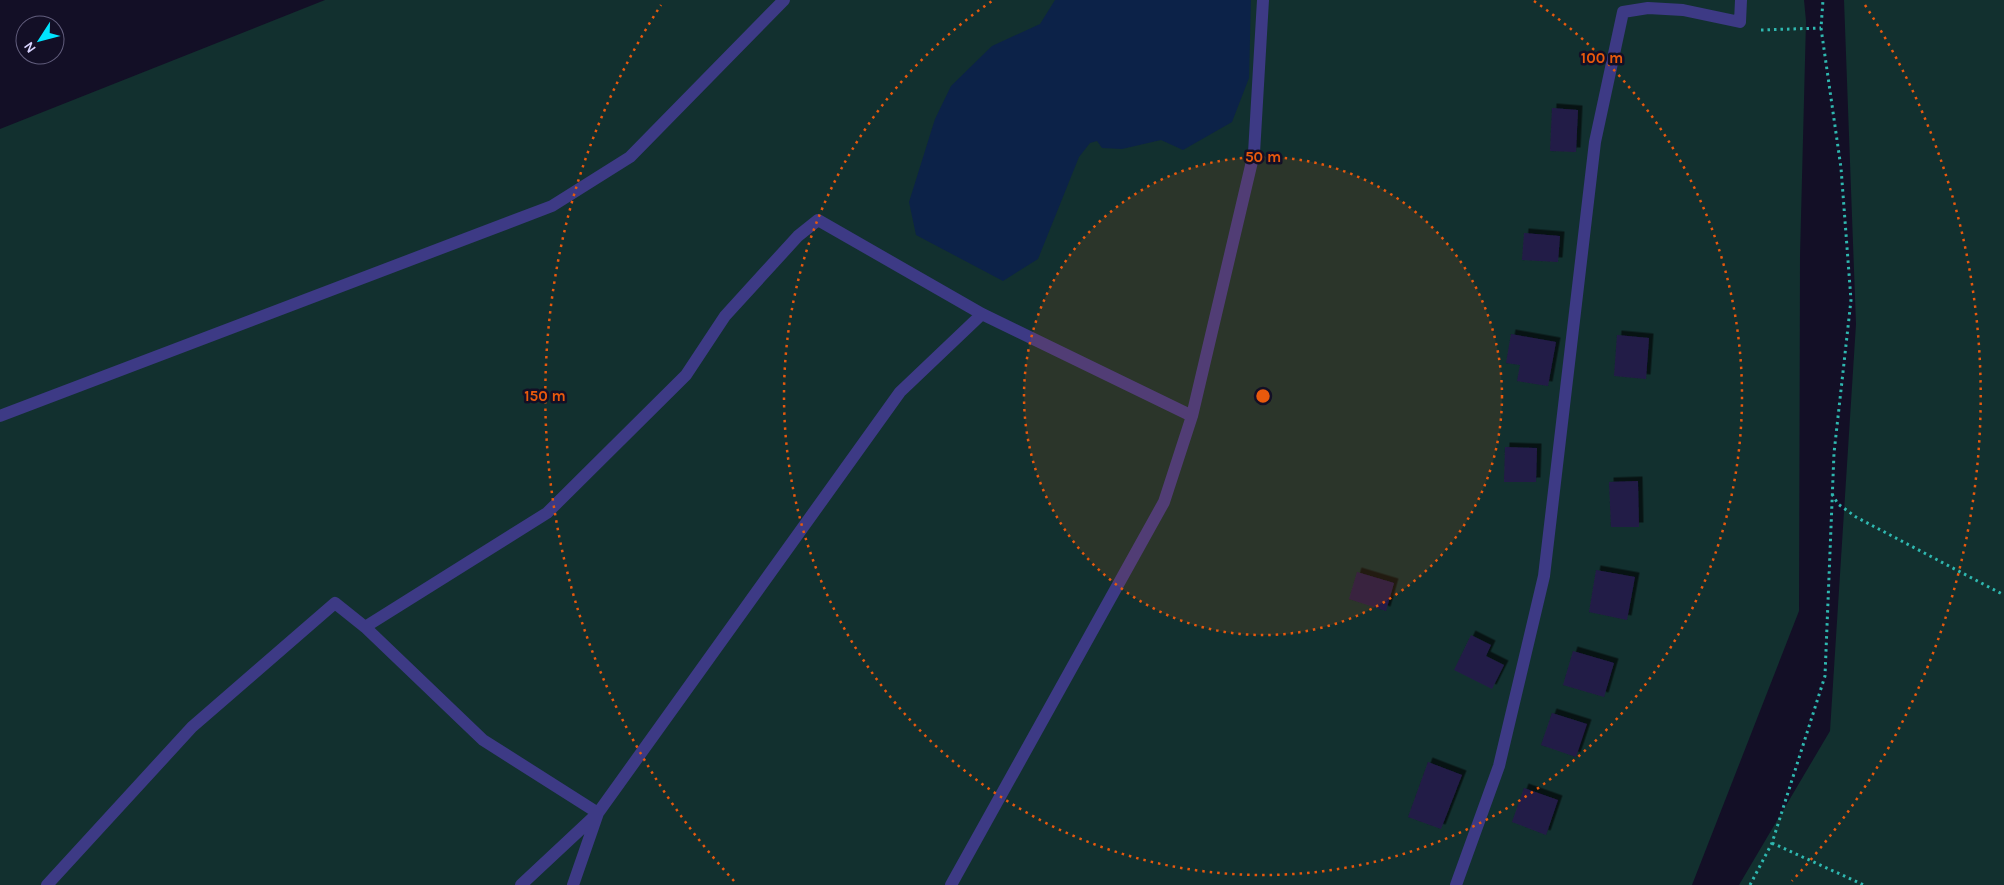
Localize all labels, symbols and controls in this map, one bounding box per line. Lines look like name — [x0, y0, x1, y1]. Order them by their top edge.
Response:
north arrow — [15, 15, 65, 65]
text: N — [20, 38, 40, 56]
text: 100 m — [1581, 49, 1623, 67]
text: 50 m — [1245, 148, 1281, 166]
text: 150 m — [524, 387, 566, 405]
centre of rings — [1254, 387, 1272, 405]

